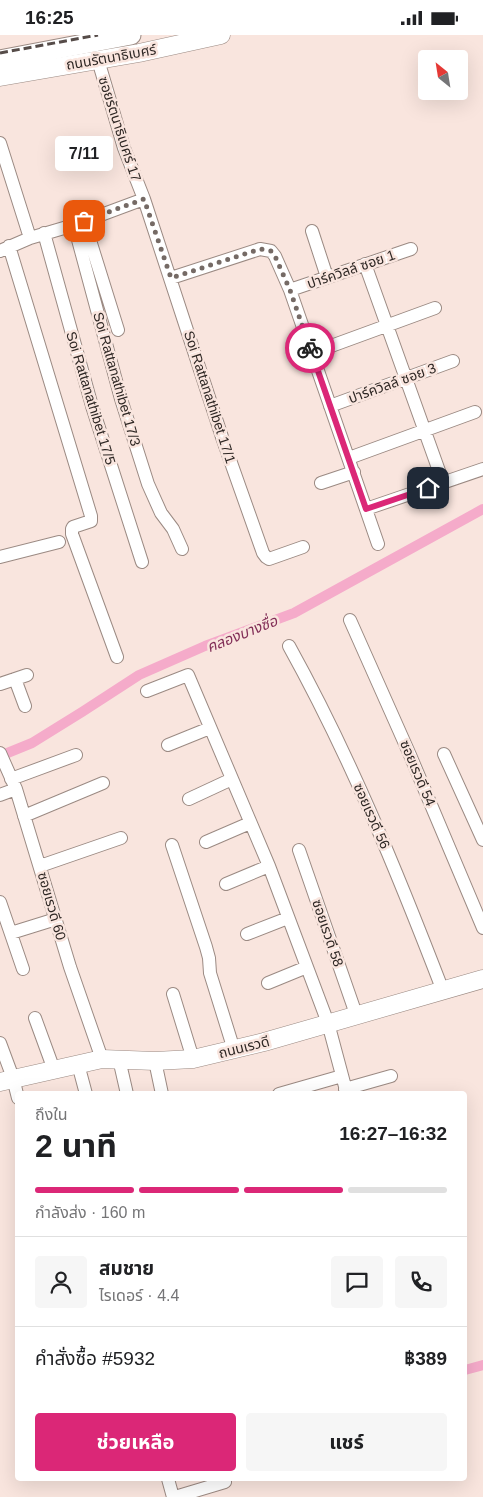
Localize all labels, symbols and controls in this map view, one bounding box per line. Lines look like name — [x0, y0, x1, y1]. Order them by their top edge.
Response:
text: 16:25 — [25, 7, 74, 28]
street label: ถนนรัตนาธิเบศร์ — [65, 41, 158, 73]
north arrow — [418, 50, 468, 100]
map controls — [418, 50, 468, 100]
street label: ซอยรัตนาธิเบศร์ 17 — [96, 75, 145, 184]
callout: 7/11 — [55, 136, 113, 171]
text: 7/11 — [69, 145, 99, 162]
pin — [63, 200, 105, 242]
icon: bag — [70, 207, 98, 235]
street label: ปาร์ควิลล์ ซอย 1 — [305, 246, 397, 292]
street label: Soi Rattanathibet 17/3 — [90, 310, 144, 448]
courier — [285, 323, 335, 373]
street label: Soi Rattanathibet 17/5 — [63, 329, 119, 467]
street label: Soi Rattanathibet 17/1 — [181, 329, 239, 466]
icon: bike — [296, 334, 324, 362]
street label: ปาร์ควิลล์ ซอย 3 — [346, 360, 438, 406]
pin — [407, 467, 449, 509]
icon: home — [414, 474, 442, 502]
water label: คลองบางซื่อ — [203, 609, 281, 655]
street label: ซอยเรวดี 54 — [397, 738, 439, 809]
street label: ซอยเรวดี 56 — [350, 781, 394, 851]
street label: ซอยเรวดี 60 — [35, 870, 69, 942]
street label: ซอยเรวดี 58 — [309, 897, 347, 969]
street label: ถนนเรวดี — [217, 1033, 271, 1061]
text: ถึงใน — [35, 1106, 68, 1123]
text: 16:27–16:32 — [339, 1123, 447, 1144]
text: 2 นาที — [35, 1128, 117, 1164]
text: กำลังส่ง · 160 m — [35, 1204, 145, 1221]
button: person — [35, 1256, 87, 1308]
button: chat — [331, 1256, 383, 1308]
button: phone — [395, 1256, 447, 1308]
text: สมชาย — [99, 1258, 154, 1279]
text: ไรเดอร์ · 4.4 — [99, 1287, 179, 1304]
text: คำสั่งซื้อ #5932 — [35, 1348, 155, 1369]
text: ฿389 — [404, 1348, 447, 1369]
button: ช่วยเหลือ — [35, 1413, 236, 1471]
button: แชร์ — [246, 1413, 447, 1471]

